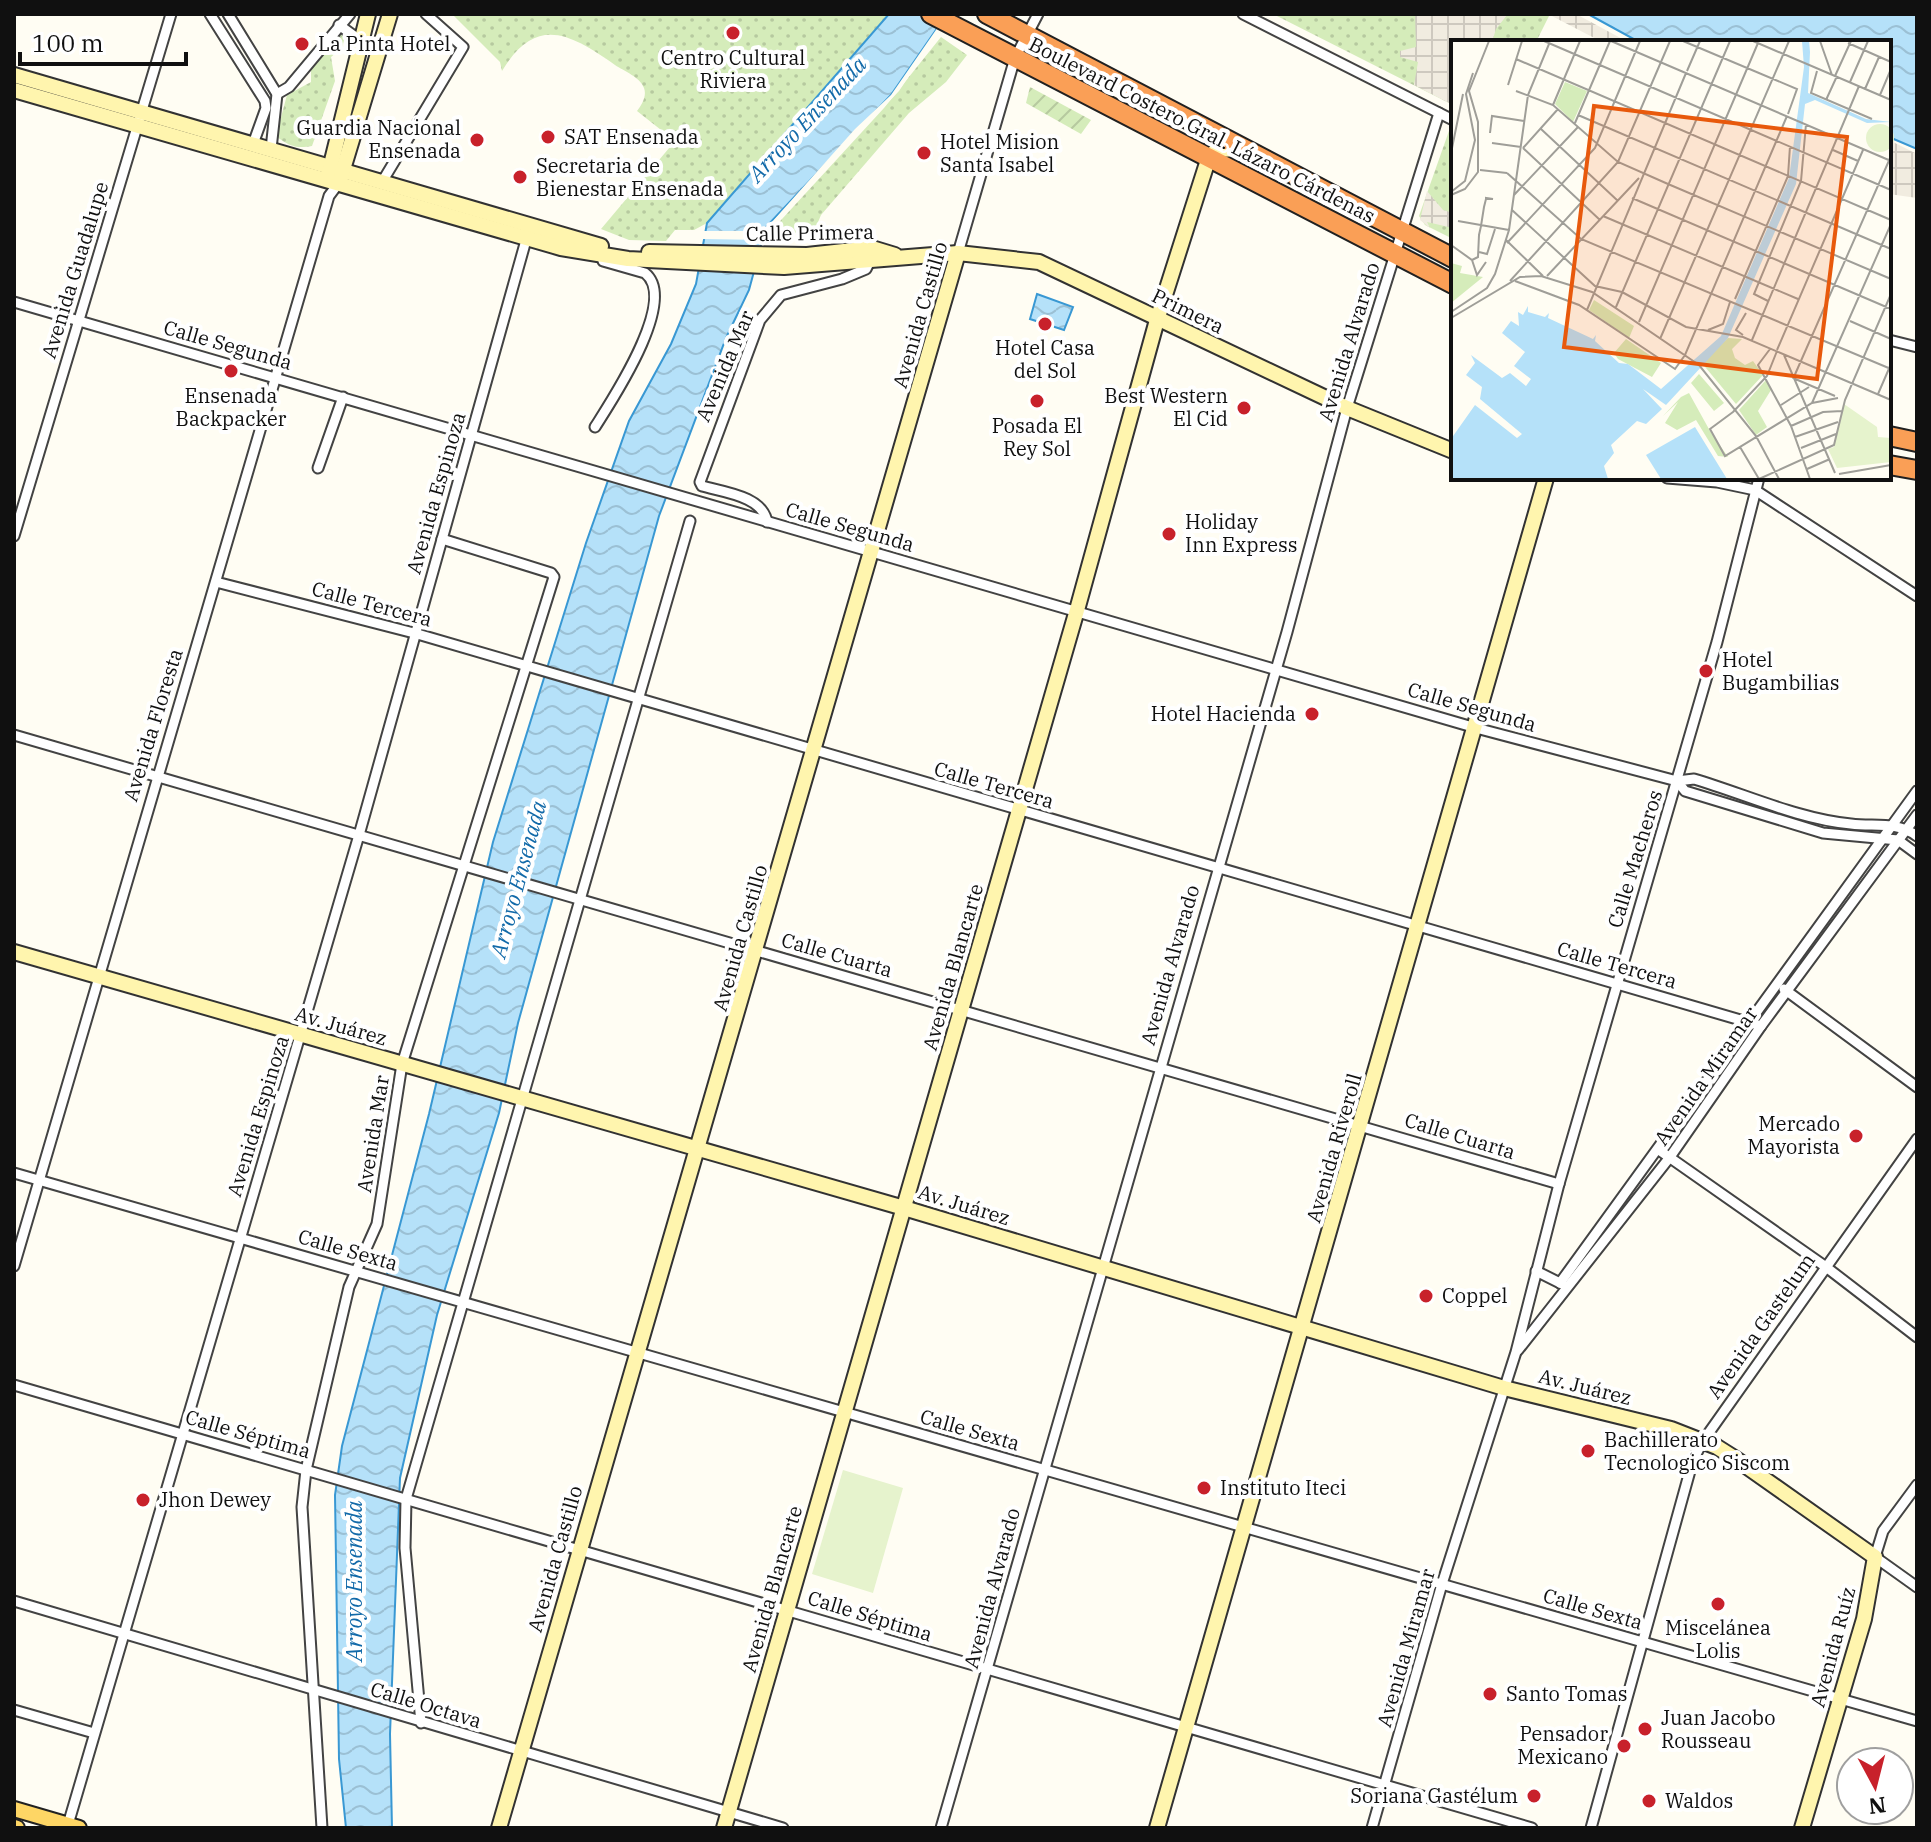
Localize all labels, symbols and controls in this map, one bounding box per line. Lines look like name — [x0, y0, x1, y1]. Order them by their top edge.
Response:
scale bar — [20, 16, 186, 66]
marker: Centro Cultural Riviera — [724, 24, 742, 42]
text: 100 m — [32, 27, 104, 59]
place label: La Pinta Hotel — [318, 30, 450, 57]
street label: Boulevard Costero Gral. Lázaro Cárdenas — [1025, 30, 1380, 229]
marker: La Pinta Hotel — [293, 35, 311, 53]
inset map — [1451, 40, 1891, 480]
place label: Centro Cultural Riviera — [661, 44, 805, 94]
water label: Arroyo Ensenada — [740, 50, 872, 189]
place label: Guardia Nacional Ensenada — [296, 114, 461, 164]
place label: SAT Ensenada — [564, 123, 699, 150]
marker: SAT Ensenada — [539, 128, 557, 146]
place label: Hotel Mision Santa Isabel — [940, 128, 1060, 178]
marker: Guardia Nacional Ensenada — [468, 131, 486, 149]
marker: Hotel Mision Santa Isabel — [915, 144, 933, 162]
place label: Secretaria de Bienestar Ensenada — [536, 152, 724, 202]
marker: Secretaria de Bienestar Ensenada — [511, 168, 529, 186]
street label: Avenida Guadalupe — [35, 178, 114, 362]
street label: Calle Primera — [746, 218, 874, 247]
street label: Avenida Castillo — [886, 238, 953, 391]
street label: Avenida Alvarado — [1311, 259, 1386, 425]
street label: Primera — [1148, 282, 1229, 340]
street label: Avenida Mar — [689, 306, 760, 426]
street label: Calle Segunda — [161, 313, 296, 376]
marker: Hotel Casa del Sol — [1036, 315, 1054, 333]
place label: Hotel Casa del Sol — [995, 334, 1095, 384]
marker: Ensenada Backpacker — [222, 362, 240, 380]
place label: Ensenada Backpacker — [176, 382, 287, 432]
place label: Best Western El Cid — [1104, 382, 1228, 432]
marker: Posada El Rey Sol — [1028, 392, 1046, 410]
marker: Best Western El Cid — [1235, 399, 1253, 417]
street label: Avenida Espinoza — [399, 409, 472, 577]
place label: Posada El Rey Sol — [992, 412, 1082, 462]
street label: Calle Segunda — [783, 495, 918, 558]
place label: Holiday Inn Express — [1185, 508, 1297, 558]
marker: Holiday Inn Express — [1160, 525, 1178, 543]
street label: Calle Tercera — [309, 575, 435, 633]
street label: Avenida Floresta — [116, 645, 189, 804]
place label: Hotel Bugambilias — [1722, 646, 1840, 696]
marker: Hotel Bugambilias — [1697, 662, 1715, 680]
street label: Calle Segunda — [1405, 675, 1540, 738]
place label: Hotel Hacienda — [1151, 700, 1296, 727]
marker: Hotel Hacienda — [1303, 705, 1321, 723]
street label: Calle Tercera — [931, 755, 1057, 815]
street label: Calle Macheros — [1601, 787, 1668, 931]
water label: Arroyo Ensenada — [482, 797, 552, 962]
street label: Avenida Castillo — [706, 861, 773, 1014]
street label: Avenida Blancarte — [916, 880, 989, 1053]
street label: Avenida Alvarado — [1134, 882, 1205, 1048]
street label: Calle Cuarta — [778, 926, 896, 983]
street label: Calle Tercera — [1554, 935, 1680, 995]
street label: Av. Juárez — [292, 999, 390, 1052]
street label: Avenida Miramar — [1648, 1001, 1764, 1150]
street label: Avenida Espinoza — [220, 1032, 295, 1200]
street label: Avenida Riveroll — [1299, 1070, 1368, 1226]
street label: Avenida Mar — [350, 1073, 395, 1195]
street label: Calle Cuarta — [1402, 1106, 1519, 1165]
place label: Mercado Mayorista — [1747, 1110, 1840, 1160]
marker: Mercado Mayorista — [1847, 1127, 1865, 1145]
street label: Av. Juárez — [915, 1178, 1013, 1231]
street label: Calle Sexta — [295, 1222, 401, 1277]
street label: Avenida Gastelum — [1700, 1248, 1821, 1404]
place label: Coppel — [1442, 1282, 1508, 1309]
marker: Coppel — [1417, 1287, 1435, 1305]
street label: Av. Juárez — [1536, 1362, 1634, 1411]
street label: Calle Sexta — [917, 1402, 1023, 1457]
street label: Calle Séptima — [182, 1403, 314, 1464]
place label: Bachillerato Tecnologico Siscom — [1604, 1426, 1790, 1476]
marker: Bachillerato Tecnologico Siscom — [1579, 1442, 1597, 1460]
place label: Instituto Iteci — [1220, 1474, 1346, 1501]
marker: Instituto Iteci — [1195, 1479, 1213, 1497]
street label: Avenida Castillo — [521, 1482, 588, 1635]
place label: Jhon Dewey — [159, 1486, 271, 1513]
marker: Jhon Dewey — [134, 1491, 152, 1509]
water label: Arroyo Ensenada — [339, 1500, 368, 1664]
street label: Avenida Blancarte — [735, 1502, 808, 1675]
street label: Avenida Alvarado — [957, 1505, 1026, 1671]
street label: Avenida Miramar — [1370, 1565, 1441, 1730]
street label: Calle Sexta — [1540, 1581, 1646, 1636]
street label: Calle Séptima — [804, 1584, 936, 1647]
street label: Avenida Ruíz — [1804, 1584, 1862, 1710]
marker: Miscelánea Lolis — [1709, 1595, 1727, 1613]
place label: Miscelánea Lolis — [1665, 1614, 1771, 1664]
street label: Calle Octava — [367, 1675, 485, 1734]
place label: Santo Tomas — [1506, 1680, 1628, 1707]
marker: Santo Tomas — [1481, 1685, 1499, 1703]
place label: Juan Jacobo Rousseau — [1661, 1704, 1776, 1754]
place label: Pensador Mexicano — [1517, 1720, 1608, 1770]
marker: Juan Jacobo Rousseau — [1636, 1720, 1654, 1738]
marker: Pensador Mexicano — [1615, 1737, 1633, 1755]
north arrow — [1835, 1746, 1915, 1826]
place label: Soriana Gastélum — [1350, 1782, 1518, 1809]
marker: Soriana Gastélum — [1525, 1787, 1543, 1805]
place label: Waldos — [1665, 1787, 1733, 1814]
text: N — [1867, 1791, 1888, 1822]
marker: Waldos — [1640, 1792, 1658, 1810]

